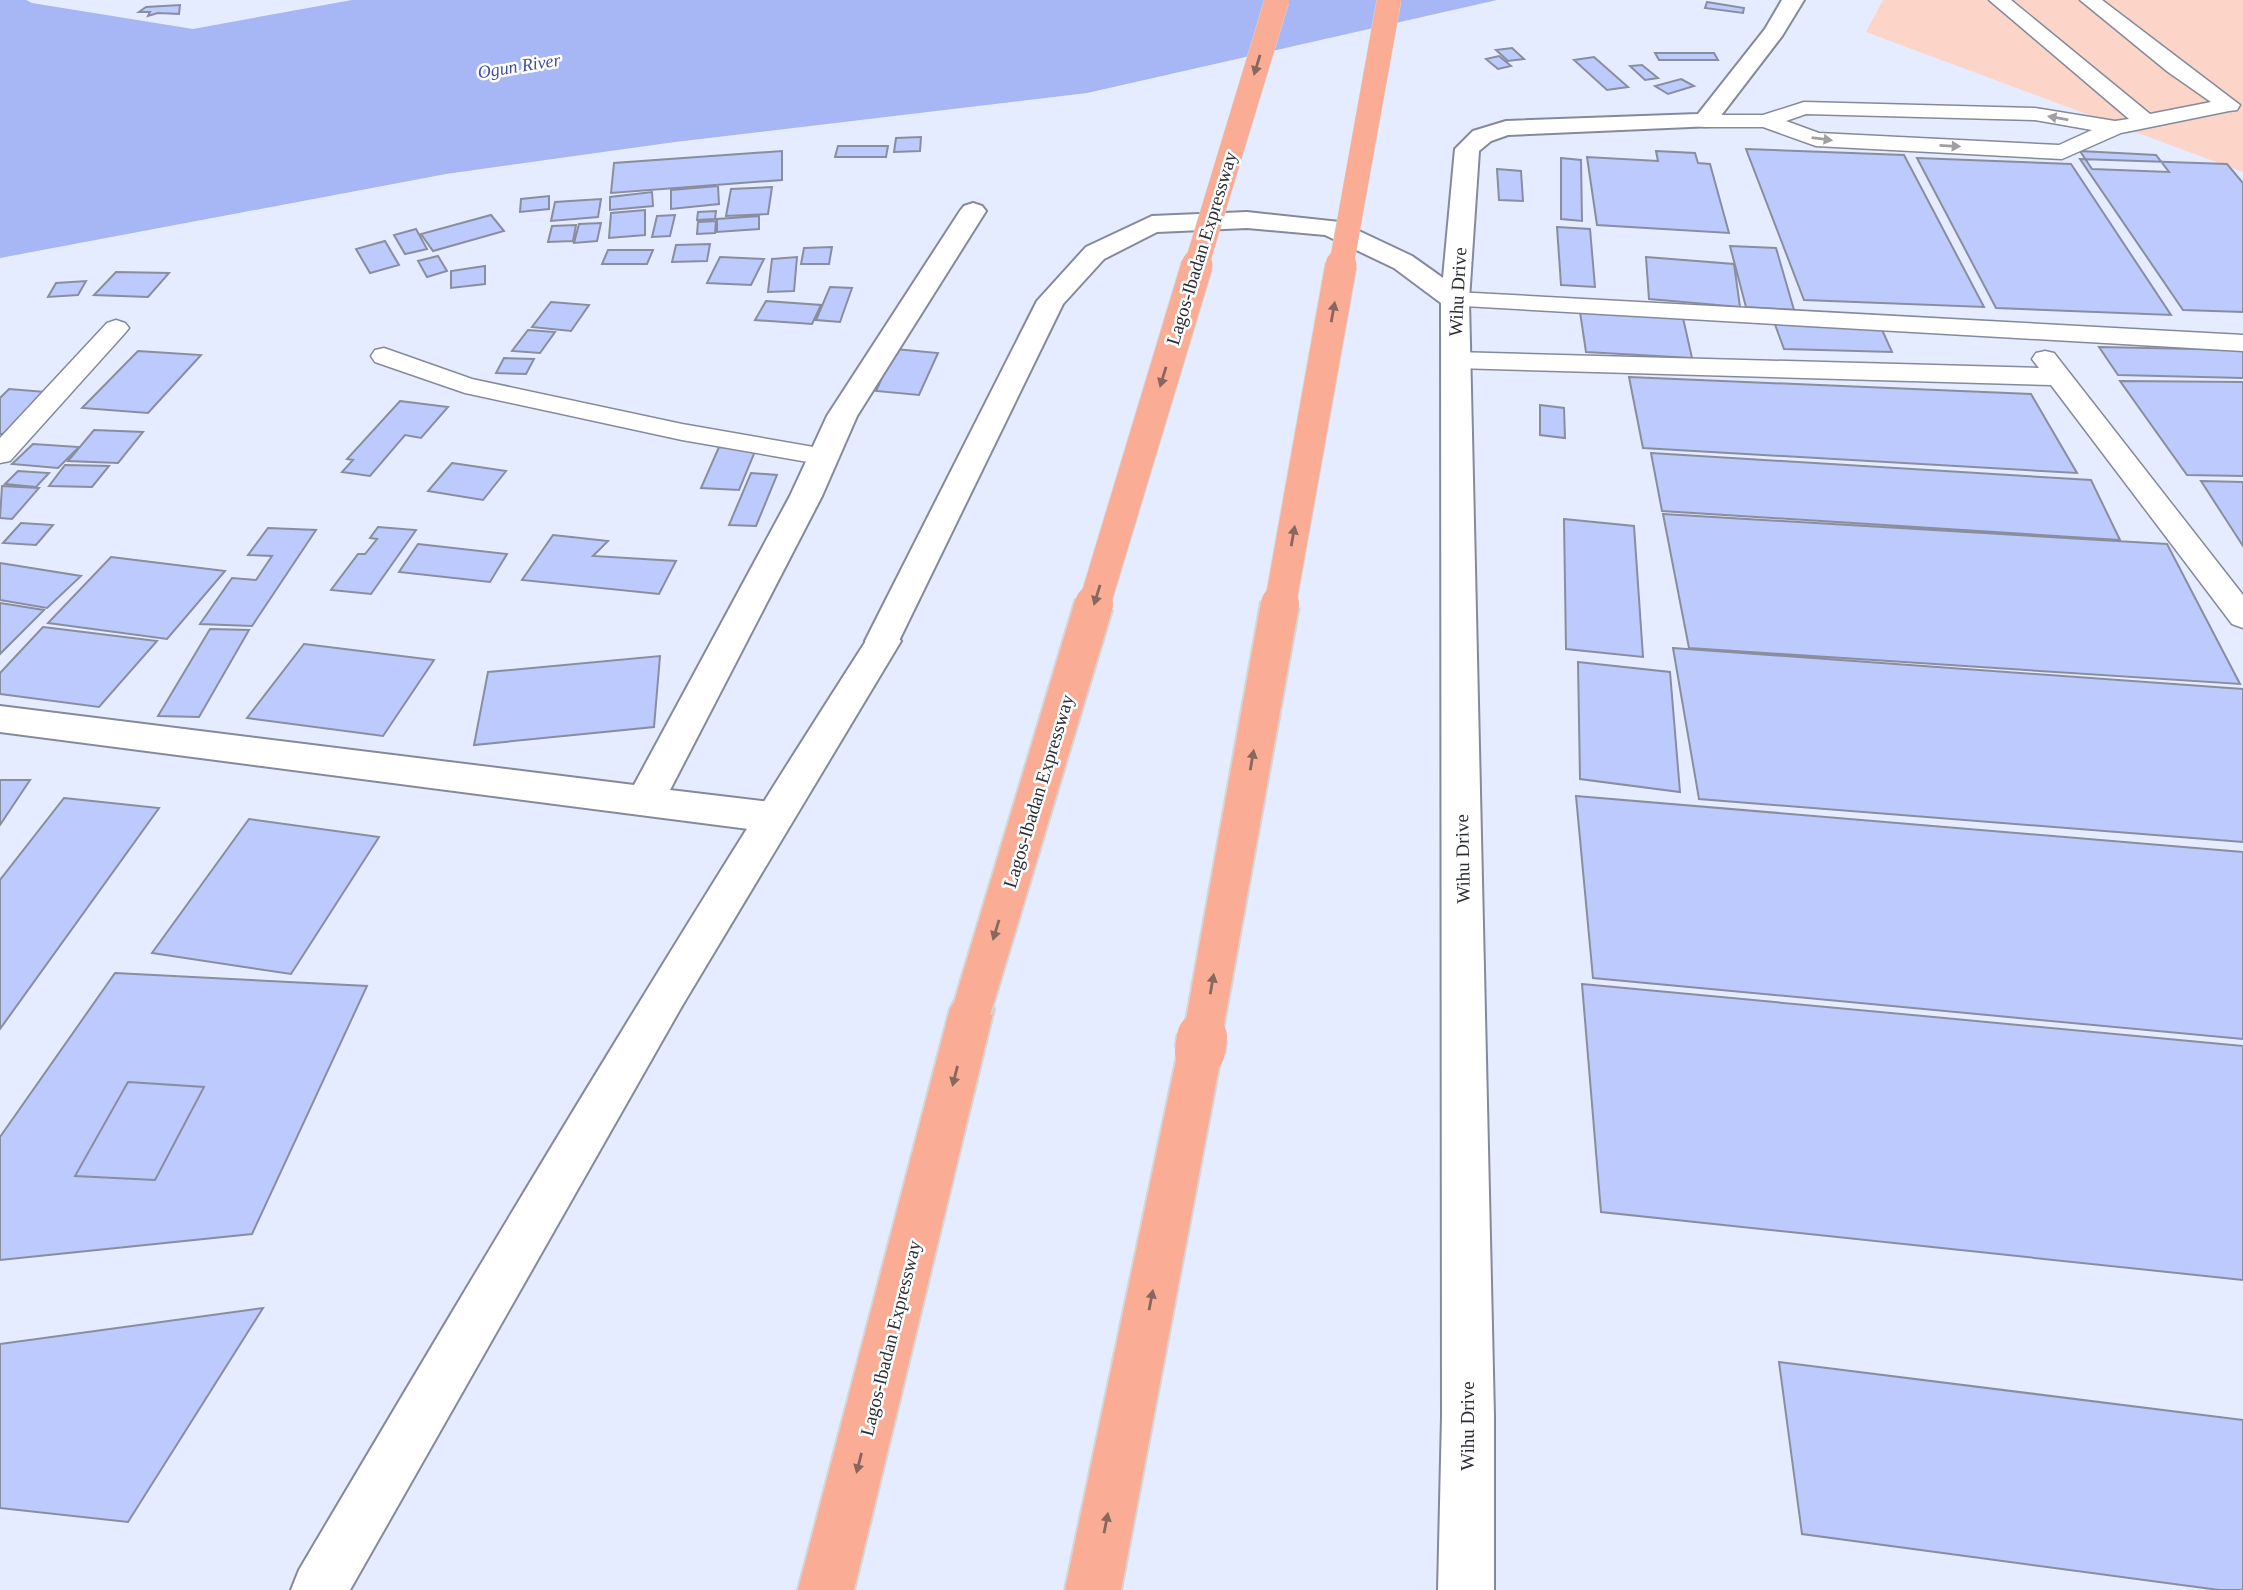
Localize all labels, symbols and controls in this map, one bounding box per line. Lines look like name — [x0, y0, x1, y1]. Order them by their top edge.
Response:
water label: Ogun River — [476, 49, 563, 82]
one-way arrow — [1251, 55, 1261, 76]
one-way arrow — [2047, 112, 2069, 123]
one-way arrow — [1811, 133, 1833, 144]
one-way arrow — [1940, 140, 1962, 151]
street label: Lagos-Ibadan Expressway — [1162, 148, 1241, 347]
street label: Wihu Drive — [1445, 247, 1470, 337]
one-way arrow — [1328, 301, 1339, 323]
one-way arrow — [1157, 367, 1167, 388]
one-way arrow — [1287, 525, 1298, 547]
one-way arrow — [1091, 584, 1101, 605]
street label: Lagos-Ibadan Expressway — [999, 691, 1078, 890]
one-way arrow — [1247, 749, 1258, 771]
street label: Wihu Drive — [1451, 814, 1474, 904]
one-way arrow — [990, 919, 1000, 940]
one-way arrow — [1207, 972, 1218, 994]
one-way arrow — [949, 1065, 960, 1087]
street label: Lagos-Ibadan Expressway — [856, 1238, 925, 1438]
one-way arrow — [1145, 1289, 1156, 1311]
street label: Wihu Drive — [1457, 1381, 1478, 1471]
one-way arrow — [853, 1452, 864, 1474]
one-way arrow — [1101, 1512, 1112, 1534]

